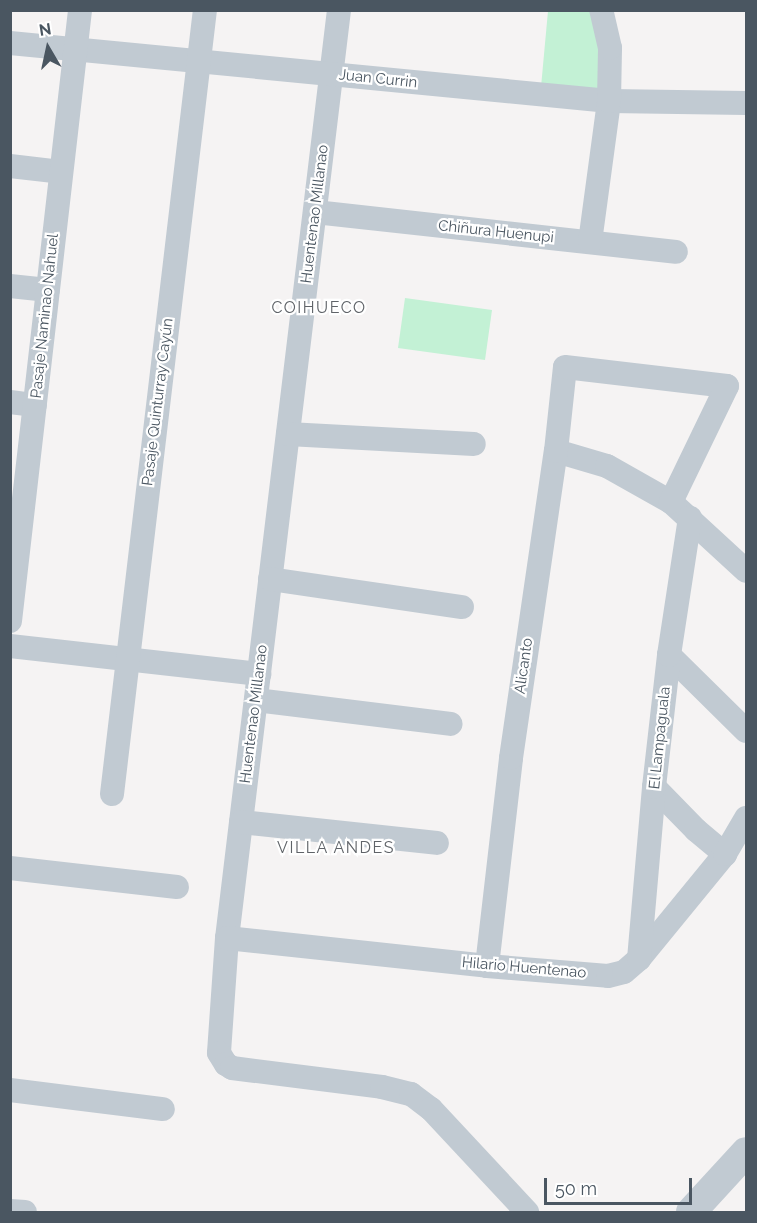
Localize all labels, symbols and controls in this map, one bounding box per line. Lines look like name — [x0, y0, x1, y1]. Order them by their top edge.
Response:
north arrow — [18, 18, 78, 78]
text: N — [38, 19, 53, 40]
street label: Juan Currin — [338, 66, 418, 92]
street label: Huentenao Millanao — [298, 144, 332, 284]
street label: Chiñura Huenupi — [437, 217, 555, 247]
street label: Pasaje Naminao Nahuel — [27, 233, 63, 399]
district label: COIHUECO — [271, 298, 367, 318]
street label: Pasaje Quinturray Cayún — [139, 317, 177, 487]
street label: Alicanto — [511, 637, 537, 695]
street label: Huentenao Millanao — [237, 644, 271, 784]
street label: El Lampaguala — [646, 685, 674, 791]
district label: VILLA ANDES — [277, 838, 395, 858]
street label: Hilario Huentenao — [461, 954, 587, 982]
scale bar — [547, 1166, 696, 1204]
text: 50 m — [555, 1178, 597, 1199]

